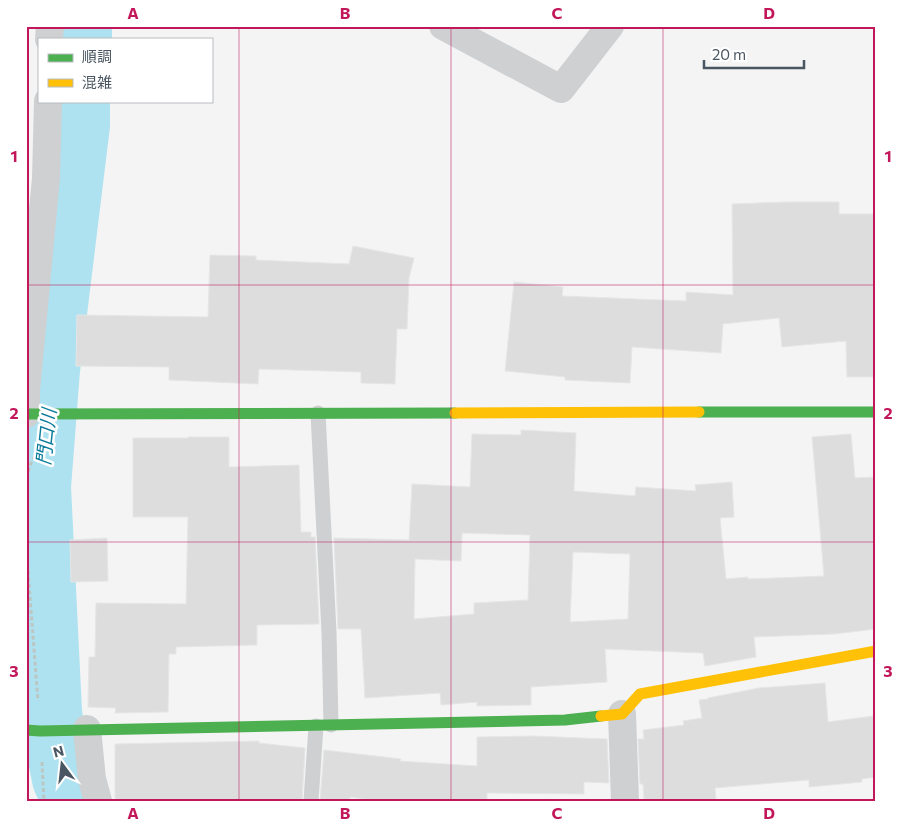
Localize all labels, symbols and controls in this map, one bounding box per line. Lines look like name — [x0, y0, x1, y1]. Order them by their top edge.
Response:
text: A — [127, 3, 139, 22]
text: B — [340, 3, 351, 22]
text: C — [552, 3, 563, 22]
text: D — [763, 3, 775, 22]
legend — [38, 38, 212, 102]
scale bar — [704, 38, 804, 70]
text: 20 m — [712, 45, 746, 63]
text: 順調 — [82, 47, 112, 65]
text: 混雑 — [82, 73, 112, 91]
text: 1 — [10, 146, 18, 165]
text: 1 — [884, 146, 892, 165]
text: 2 — [9, 403, 19, 422]
text: 2 — [883, 403, 893, 422]
water label: 門口川 — [31, 405, 60, 467]
text: 3 — [9, 661, 19, 680]
text: 3 — [883, 661, 893, 680]
north arrow — [38, 740, 88, 790]
text: N — [51, 741, 66, 761]
text: A — [127, 803, 139, 822]
text: B — [340, 803, 351, 822]
text: C — [552, 803, 563, 822]
text: D — [763, 803, 775, 822]

